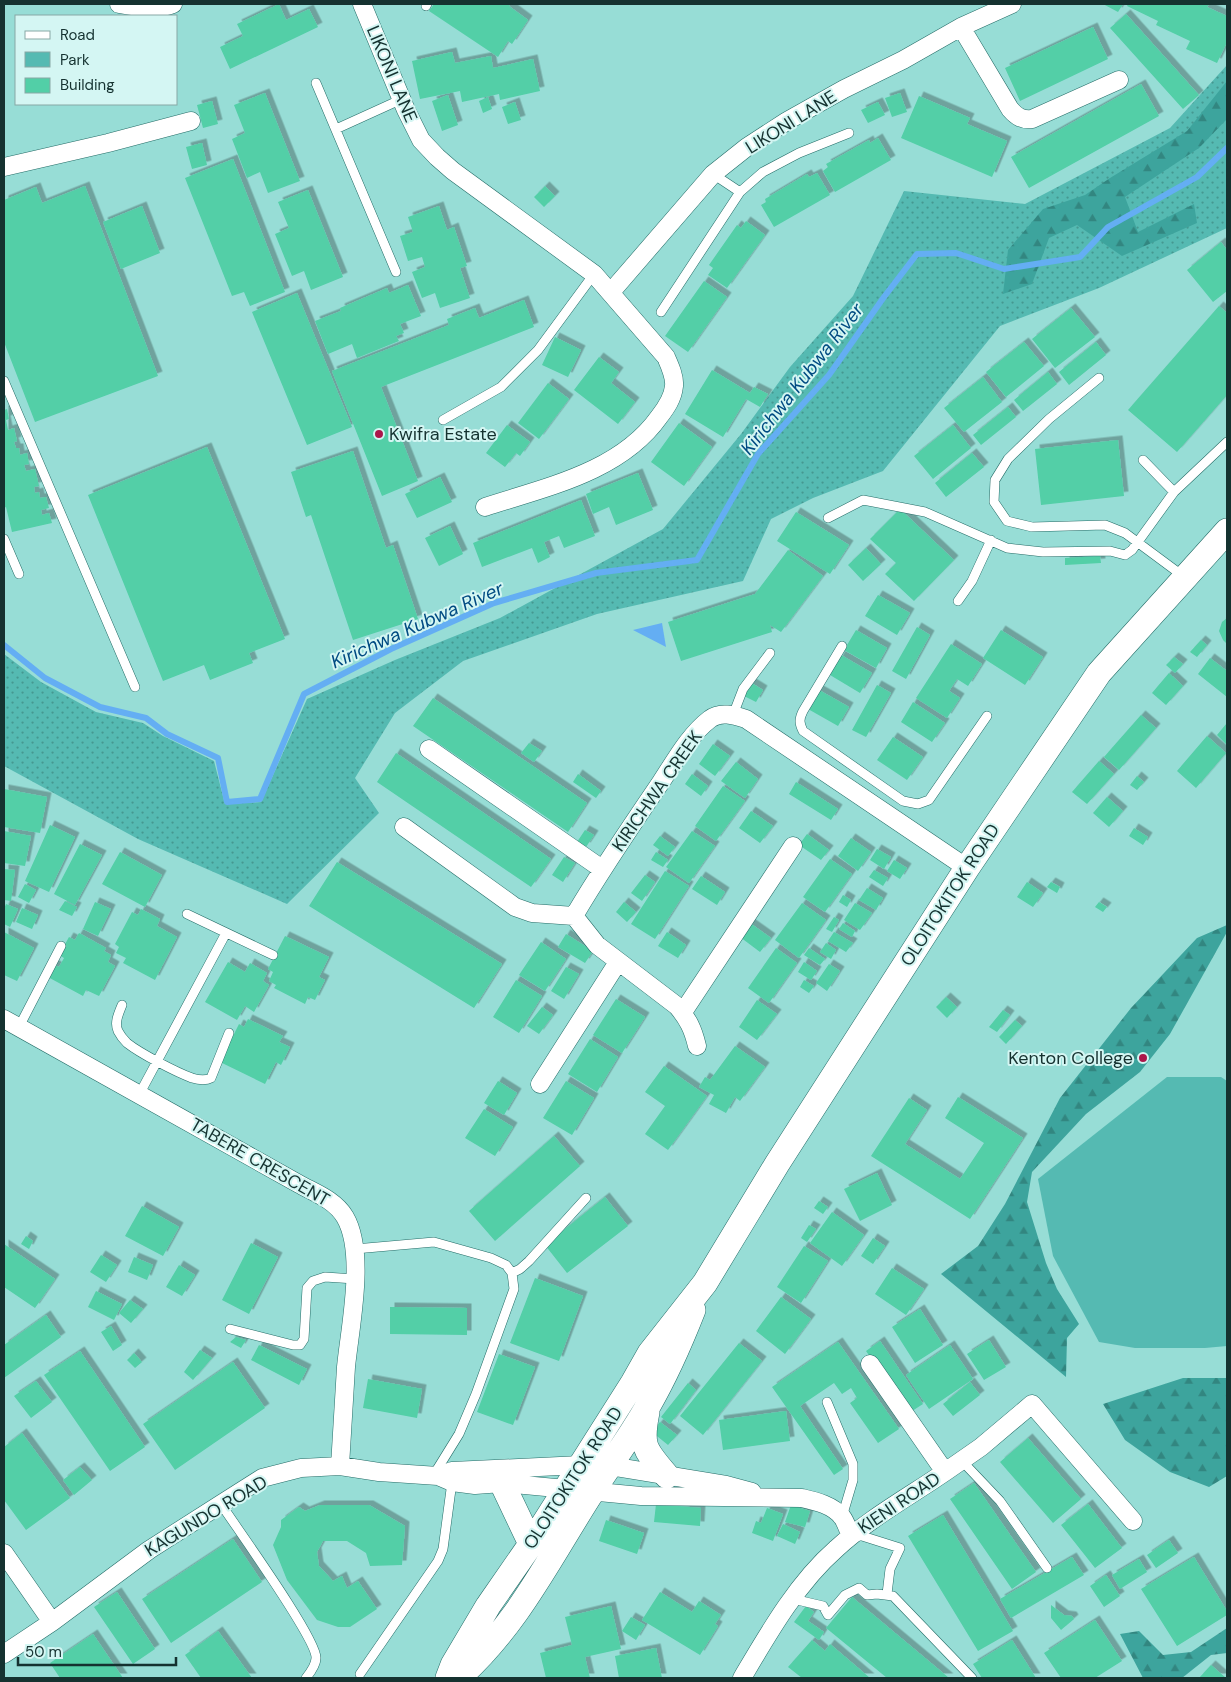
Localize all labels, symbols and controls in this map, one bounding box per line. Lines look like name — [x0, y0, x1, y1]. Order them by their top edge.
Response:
legend — [15, 15, 178, 105]
street label: LIKONI LANE — [361, 22, 423, 126]
text: Road — [60, 25, 95, 45]
text: Park — [60, 50, 90, 70]
text: Building — [60, 75, 115, 95]
street label: LIKONI LANE — [741, 85, 841, 159]
water label: Kirichwa Kubwa River — [735, 297, 870, 460]
place label: Kwifra Estate — [389, 422, 497, 446]
marker: Kwifra Estate — [373, 428, 385, 440]
water label: Kirichwa Kubwa River — [327, 575, 508, 674]
street label: KIRICHWA CREEK — [606, 726, 708, 856]
street label: OLOITOKITOK ROAD — [895, 819, 1005, 971]
place label: Kenton College — [1008, 1046, 1133, 1070]
marker: Kenton College — [1137, 1052, 1149, 1064]
street label: TABERE CRESCENT — [186, 1112, 334, 1212]
street label: OLOITOKITOK ROAD — [518, 1402, 628, 1554]
street label: KIENI ROAD — [853, 1467, 945, 1539]
street label: KAGUNDO ROAD — [140, 1470, 272, 1562]
scale bar — [18, 1634, 175, 1666]
text: 50 m — [25, 1642, 62, 1662]

